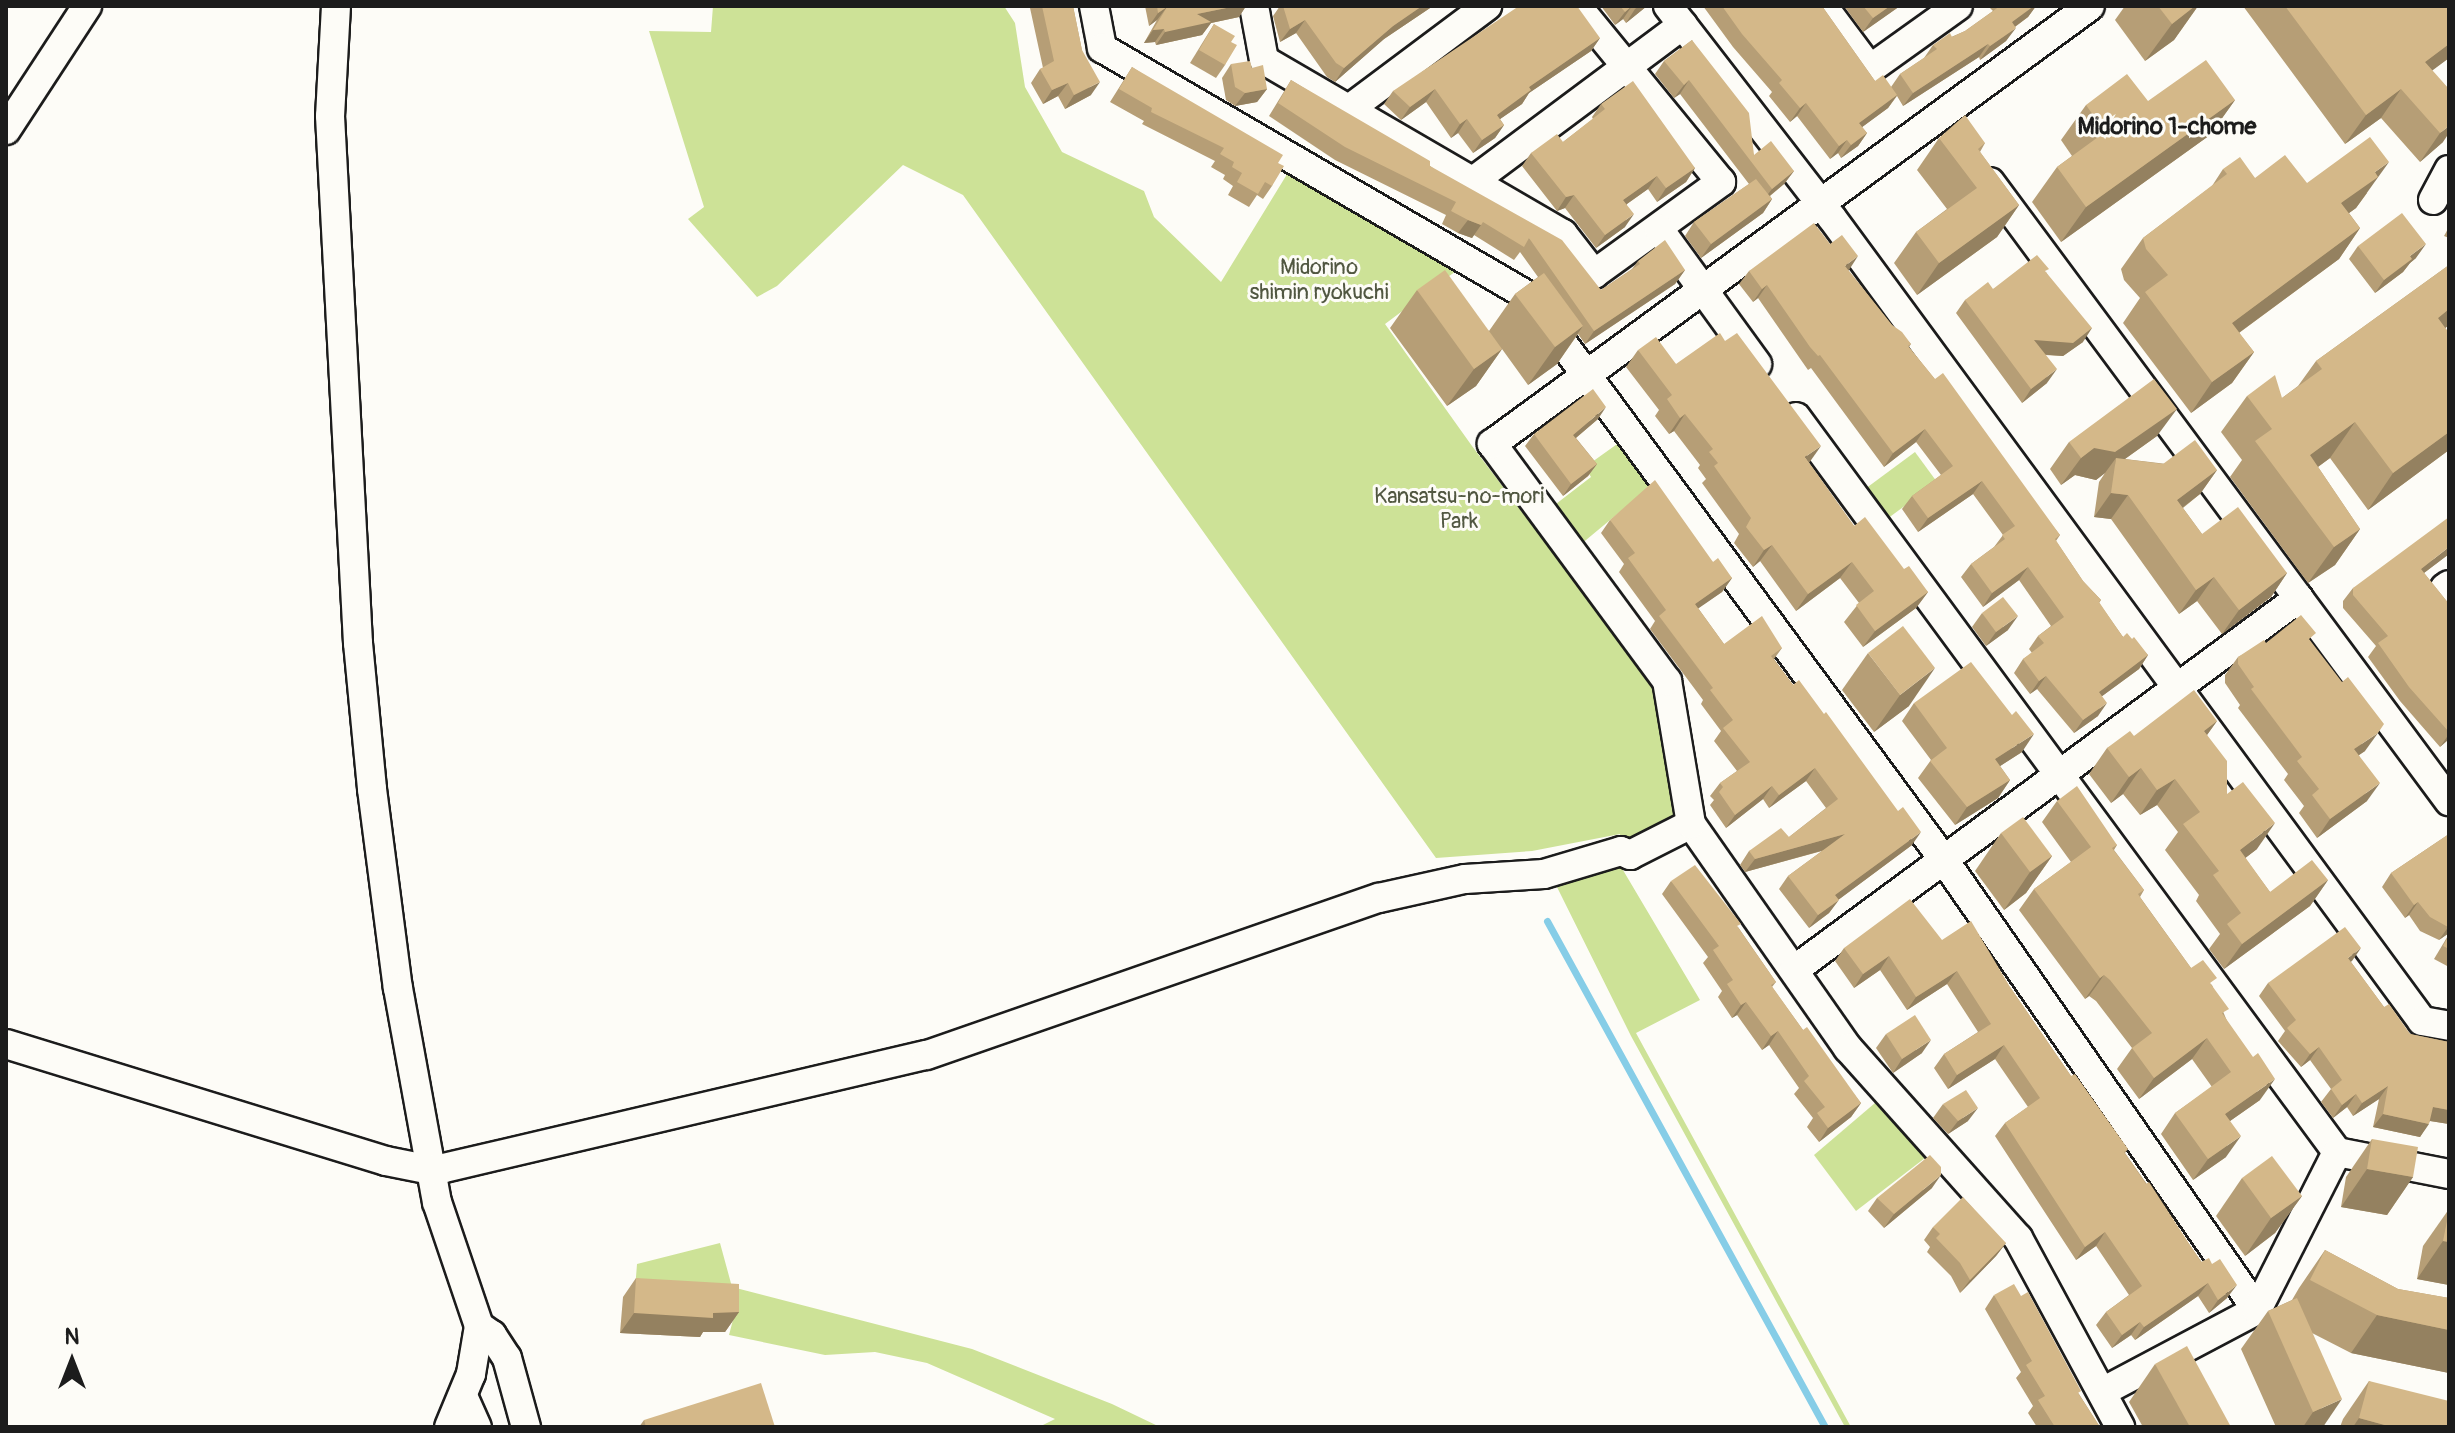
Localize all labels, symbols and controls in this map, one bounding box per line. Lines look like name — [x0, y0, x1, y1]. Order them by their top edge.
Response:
district label: Midorino 1-chome — [2078, 113, 2256, 141]
park label: Midorino shimin ryokuchi — [1249, 254, 1389, 306]
park label: Kansatsu-no-mori Park — [1374, 483, 1544, 534]
north arrow — [32, 1321, 112, 1401]
text: N — [65, 1323, 79, 1351]

